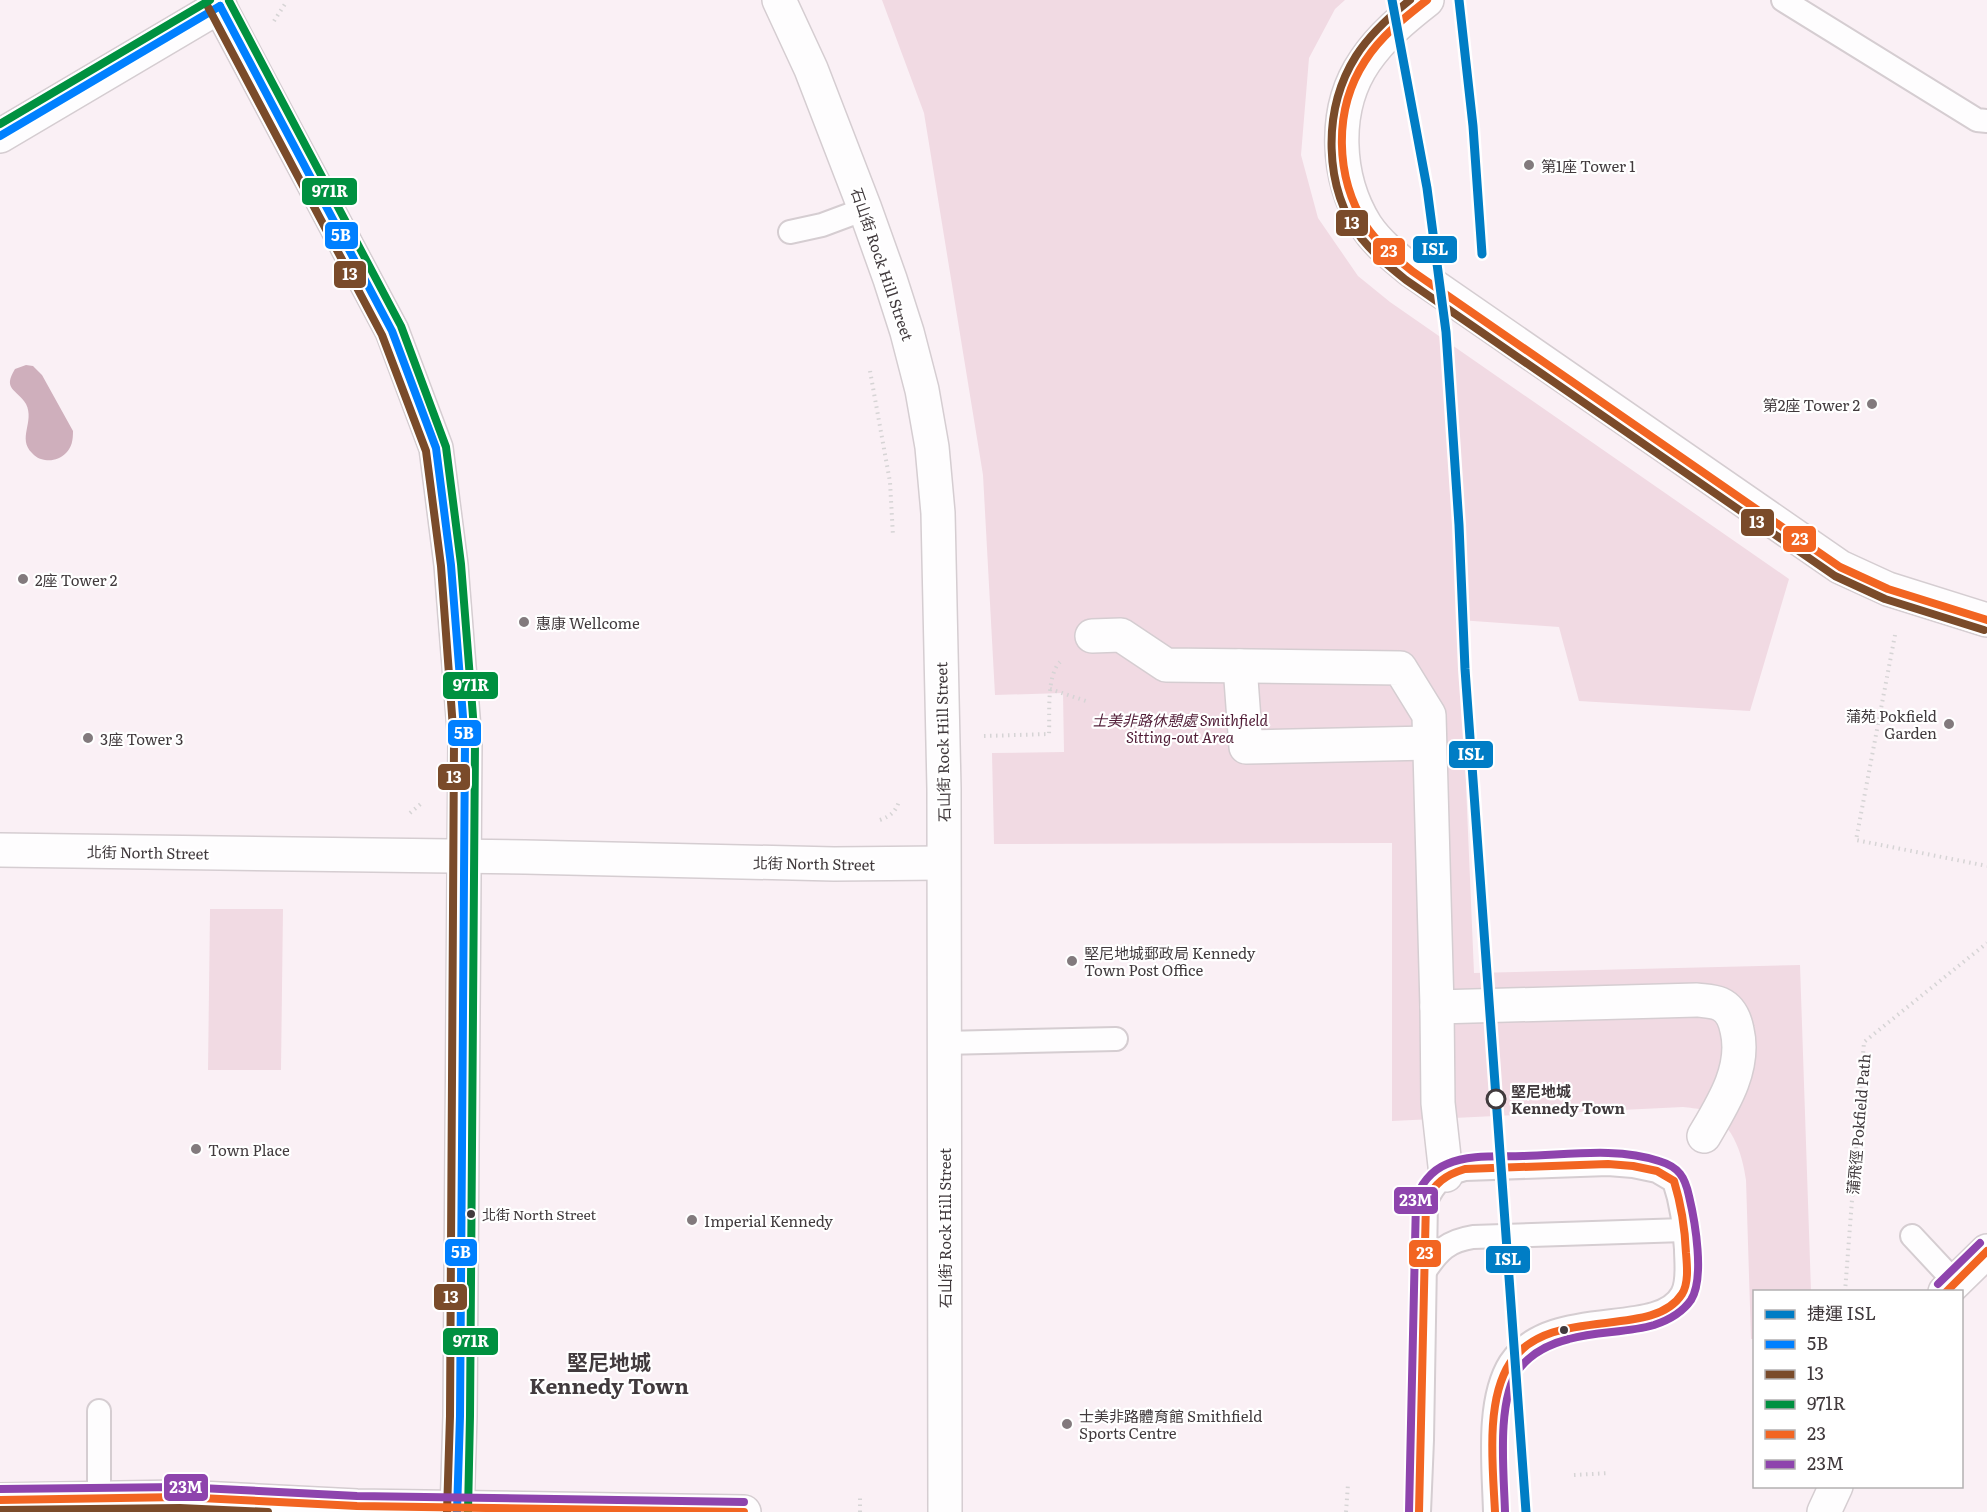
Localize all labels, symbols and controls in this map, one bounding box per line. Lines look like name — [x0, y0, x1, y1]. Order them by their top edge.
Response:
place label: 第1座 Tower 1 — [1541, 154, 1635, 177]
marker: 第1座 Tower 1 — [1522, 158, 1536, 172]
line badge: 971R — [301, 177, 358, 206]
text: 971R — [312, 178, 348, 202]
street label: 石山街 Rock Hill Street — [846, 184, 920, 344]
line badge: 13 — [1335, 209, 1369, 237]
text: 13 — [1344, 210, 1360, 234]
line badge: 5B — [324, 221, 359, 250]
text: 5B — [331, 222, 351, 246]
line badge: ISL — [1412, 235, 1458, 264]
text: ISL — [1422, 236, 1448, 260]
line badge: 23 — [1372, 237, 1406, 266]
text: 23 — [1380, 238, 1398, 262]
line badge: 13 — [333, 260, 367, 289]
text: 13 — [342, 261, 358, 285]
place label: 第2座 Tower 2 — [1763, 393, 1860, 416]
marker: 第2座 Tower 2 — [1865, 397, 1879, 411]
line badge: 13 — [1740, 508, 1775, 537]
text: 13 — [1749, 509, 1765, 533]
line badge: 23 — [1782, 525, 1817, 553]
text: 23 — [1791, 526, 1809, 550]
place label: 2座 Tower 2 — [35, 568, 118, 591]
marker: 2座 Tower 2 — [16, 572, 30, 586]
place label: 惠康 Wellcome — [536, 611, 640, 634]
marker: 惠康 Wellcome — [517, 615, 531, 629]
street label: 石山街 Rock Hill Street — [929, 662, 955, 822]
line badge: 971R — [442, 671, 499, 700]
text: 971R — [453, 672, 489, 696]
place label: 蒲苑 Pokfield Garden — [1846, 704, 1937, 744]
park label: 士美非路休憩處 Smithfield Sitting-out Area — [1092, 708, 1268, 748]
marker: 蒲苑 Pokfield Garden — [1942, 717, 1956, 731]
line badge: 5B — [447, 719, 482, 747]
text: 5B — [454, 720, 474, 744]
place label: 3座 Tower 3 — [100, 727, 183, 750]
marker: 3座 Tower 3 — [81, 731, 95, 745]
line badge: ISL — [1448, 740, 1494, 769]
text: ISL — [1458, 741, 1484, 765]
line badge: 13 — [437, 763, 471, 791]
text: 13 — [446, 764, 462, 788]
street label: 北街 North Street — [87, 839, 209, 865]
street label: 北街 North Street — [753, 850, 875, 876]
place label: 堅尼地城郵政局 Kennedy Town Post Office — [1084, 941, 1256, 981]
marker: 堅尼地城郵政局 Kennedy Town Post Office — [1065, 954, 1079, 968]
street label: 蒲飛徑 Pokfield Path — [1840, 1052, 1876, 1196]
place label: 堅尼地城 Kennedy Town — [1511, 1079, 1626, 1119]
marker: 堅尼地城 Kennedy Town — [1486, 1089, 1506, 1109]
place label: Town Place — [208, 1138, 290, 1161]
marker: Town Place — [189, 1142, 203, 1156]
street label: 石山街 Rock Hill Street — [933, 1148, 956, 1308]
line badge: 23M — [1393, 1186, 1439, 1215]
text: 23M — [1399, 1187, 1433, 1211]
place label: 北街 North Street — [482, 1204, 597, 1224]
marker: 北街 North Street — [465, 1208, 477, 1220]
place label: Imperial Kennedy — [704, 1209, 833, 1232]
marker: Imperial Kennedy — [685, 1213, 699, 1227]
line badge: 5B — [444, 1238, 478, 1267]
text: 5B — [451, 1239, 471, 1263]
line badge: 23 — [1408, 1239, 1442, 1268]
text: 23 — [1416, 1240, 1434, 1264]
line badge: ISL — [1485, 1245, 1531, 1274]
text: ISL — [1495, 1246, 1521, 1270]
line badge: 13 — [433, 1283, 468, 1311]
text: 13 — [443, 1284, 459, 1308]
legend — [1753, 1290, 1963, 1488]
text: 捷運 ISL — [1807, 1299, 1876, 1326]
unlabelled marker — [1558, 1324, 1570, 1336]
line badge: 971R — [442, 1327, 499, 1356]
text: 971R — [453, 1328, 489, 1352]
text: 5B — [1807, 1329, 1828, 1356]
district label: 堅尼地城 Kennedy Town — [529, 1345, 689, 1400]
text: 13 — [1807, 1359, 1824, 1386]
text: 971R — [1807, 1389, 1846, 1416]
place label: 士美非路體育館 Smithfield Sports Centre — [1079, 1404, 1262, 1444]
marker: 士美非路體育館 Smithfield Sports Centre — [1060, 1417, 1074, 1431]
text: 23 — [1807, 1419, 1826, 1446]
text: 23M — [1807, 1449, 1844, 1476]
line badge: 23M — [163, 1473, 209, 1502]
text: 23M — [169, 1474, 203, 1498]

